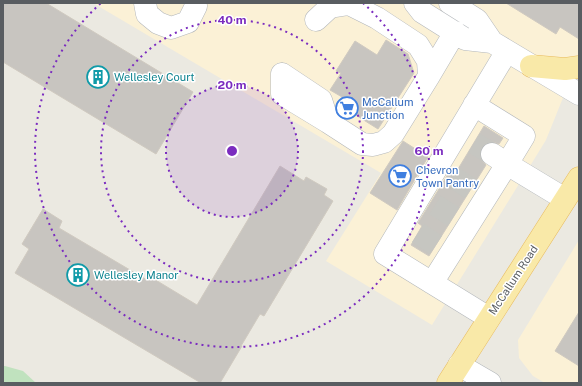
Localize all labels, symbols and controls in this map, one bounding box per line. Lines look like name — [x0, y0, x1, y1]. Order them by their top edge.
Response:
text: 40 m — [217, 13, 247, 27]
building icon: Wellesley Court — [85, 64, 111, 90]
place label: Wellesley Court — [114, 71, 195, 83]
text: 20 m — [218, 78, 247, 92]
supermarket icon: McCallum Junction — [334, 95, 360, 121]
place label: McCallum Junction — [362, 96, 414, 121]
centre of rings — [225, 144, 239, 158]
text: 60 m — [414, 144, 444, 158]
supermarket icon: Chevron Town Pantry — [387, 163, 413, 189]
place label: Chevron Town Pantry — [416, 164, 479, 189]
street label: McCallum Road — [486, 243, 540, 317]
building icon: Wellesley Manor — [65, 262, 91, 288]
place label: Wellesley Manor — [94, 269, 179, 281]

